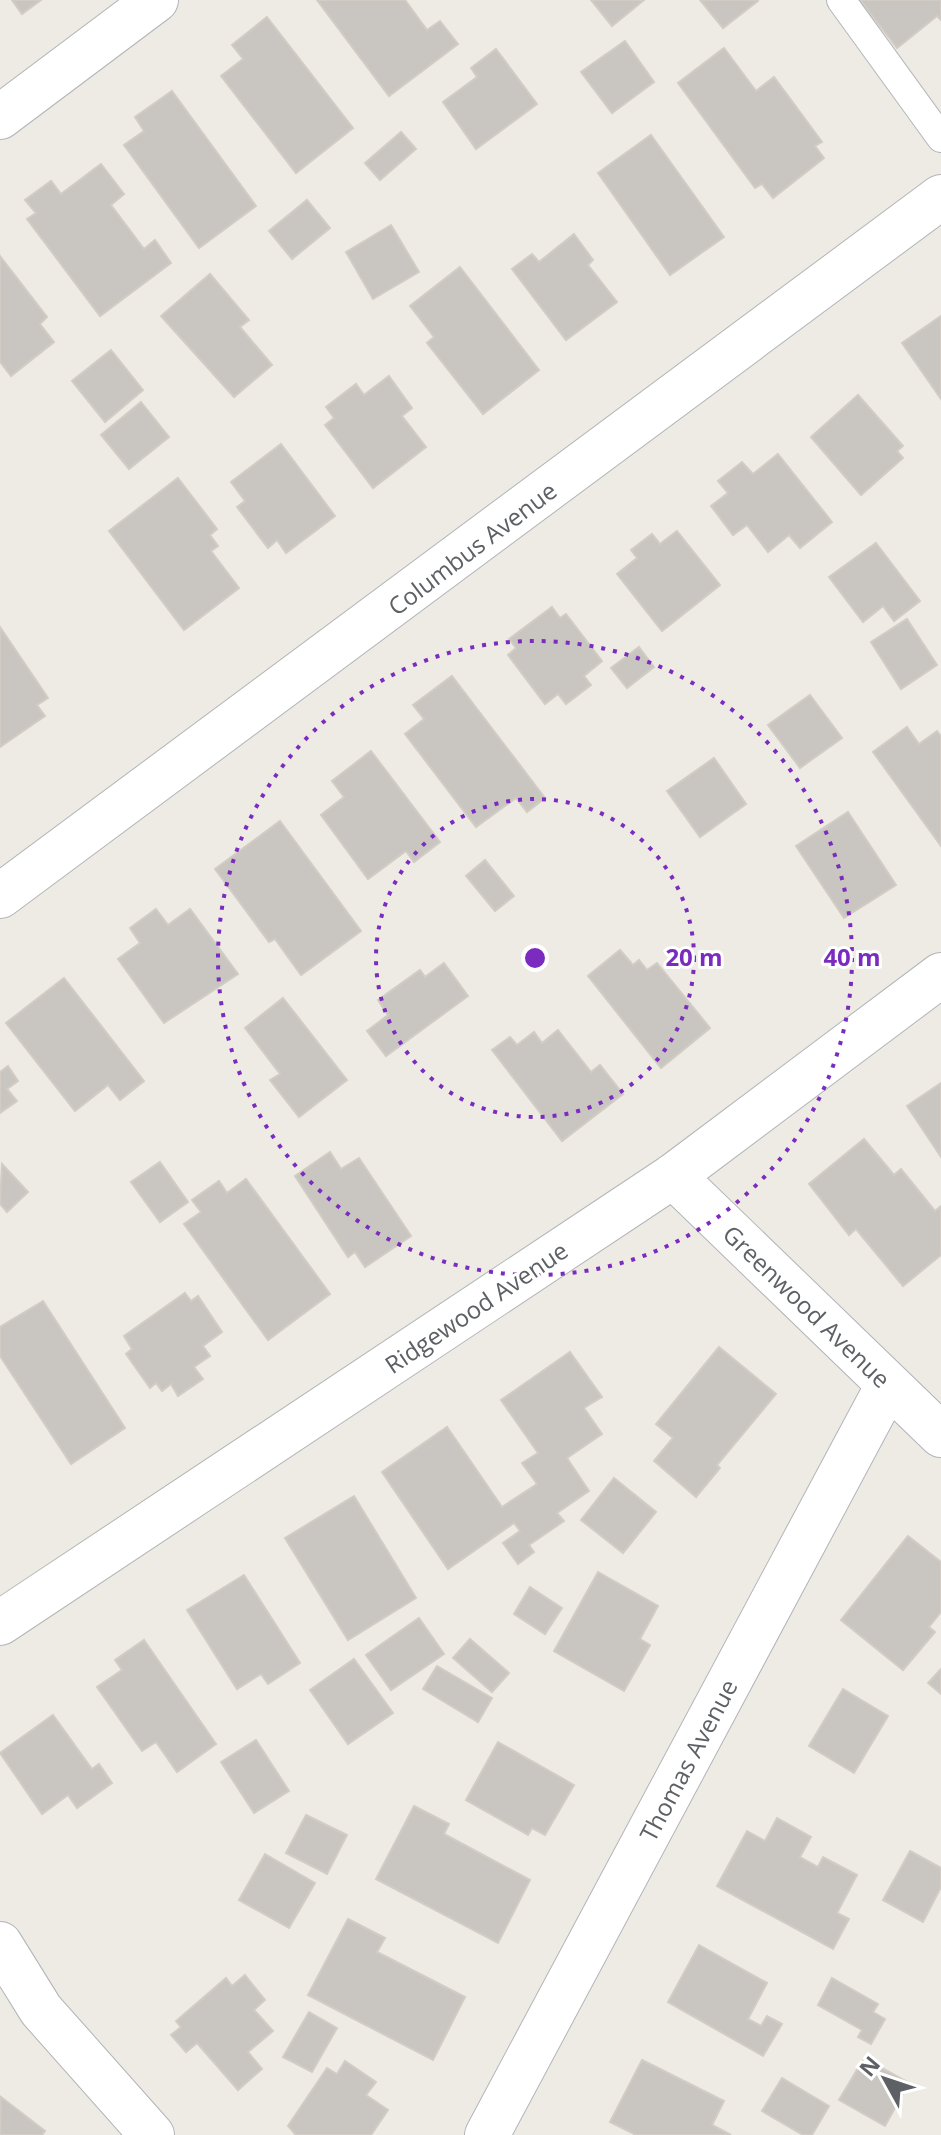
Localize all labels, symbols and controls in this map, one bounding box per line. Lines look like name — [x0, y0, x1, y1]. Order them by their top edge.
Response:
street label: Columbus Avenue — [381, 474, 563, 622]
text: 20 m — [665, 940, 723, 973]
text: 40 m — [823, 940, 881, 973]
centre of rings — [521, 944, 549, 972]
street label: Greenwood Avenue — [716, 1217, 898, 1395]
street label: Ridgewood Avenue — [378, 1233, 574, 1381]
street label: Thomas Avenue — [631, 1673, 745, 1847]
north arrow — [845, 2039, 925, 2119]
text: N — [852, 2049, 886, 2082]

